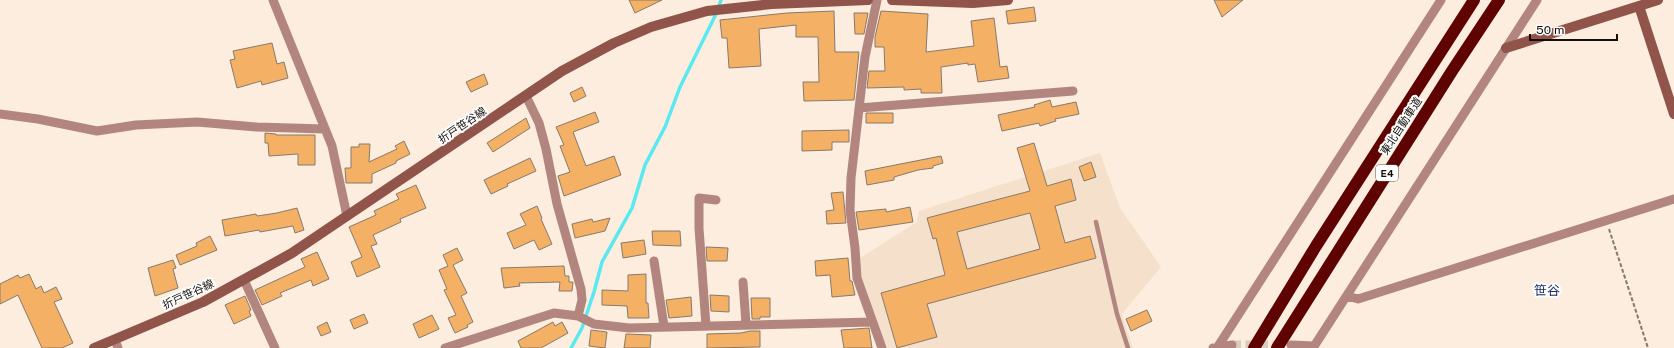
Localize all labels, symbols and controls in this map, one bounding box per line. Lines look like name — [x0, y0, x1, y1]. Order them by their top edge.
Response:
scale bar — [1530, 16, 1617, 42]
text: 50 m — [1536, 23, 1564, 37]
street label: 東北自動車道 — [1378, 95, 1424, 157]
street label: 折戸笹谷線 — [436, 105, 488, 145]
road number: E4 — [1376, 165, 1398, 181]
street label: 折戸笹谷線 — [161, 277, 215, 311]
district label: 笹谷 — [1534, 283, 1560, 298]

